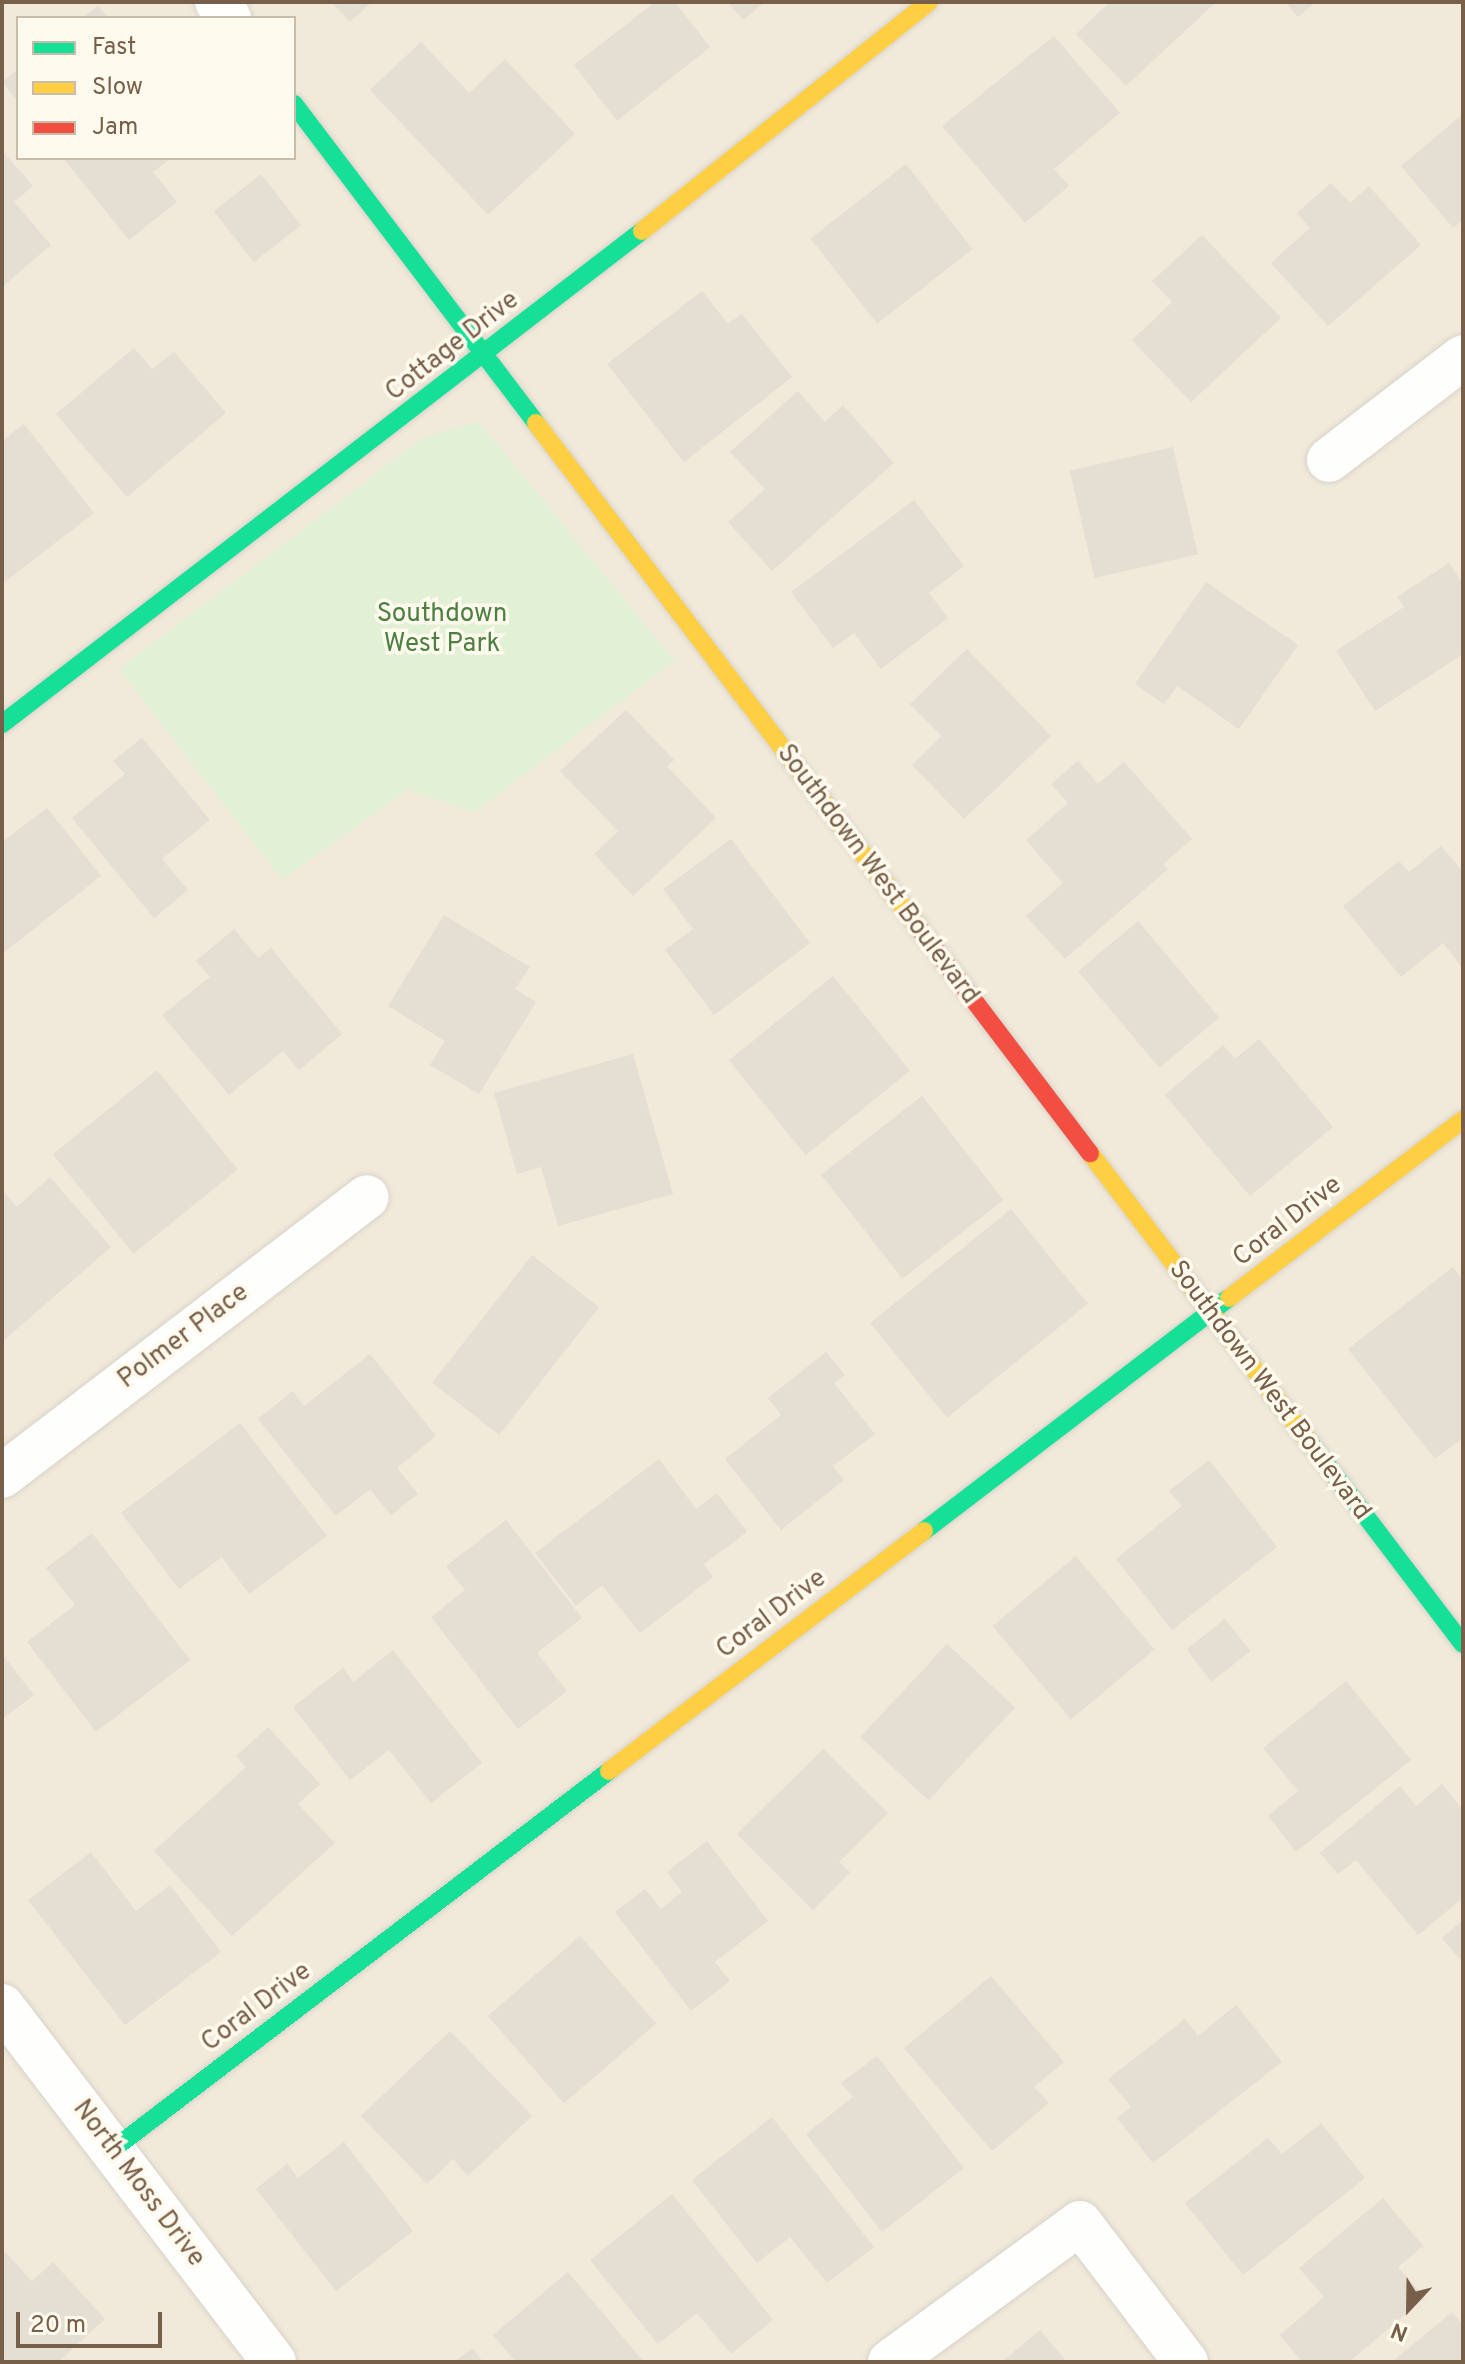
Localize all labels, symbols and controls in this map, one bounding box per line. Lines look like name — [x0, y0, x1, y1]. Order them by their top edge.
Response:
legend — [16, 16, 296, 160]
text: Fast — [92, 33, 136, 63]
text: Slow — [92, 73, 143, 103]
text: Jam — [92, 113, 138, 143]
street label: Cottage Drive — [380, 285, 526, 409]
park label: Southdown West Park — [377, 599, 507, 660]
street label: Southdown West Boulevard — [769, 739, 985, 1011]
street label: Coral Drive — [1228, 1170, 1348, 1274]
street label: Southdown West Boulevard — [1161, 1255, 1377, 1527]
street label: Polmer Place — [113, 1278, 255, 1396]
street label: Coral Drive — [711, 1564, 833, 1666]
street label: Coral Drive — [196, 1957, 318, 2059]
street label: North Moss Drive — [65, 2094, 211, 2274]
north arrow — [1369, 2268, 1449, 2348]
scale bar — [20, 2296, 166, 2346]
text: 20 m — [30, 2311, 86, 2341]
text: N — [1387, 2315, 1412, 2346]

